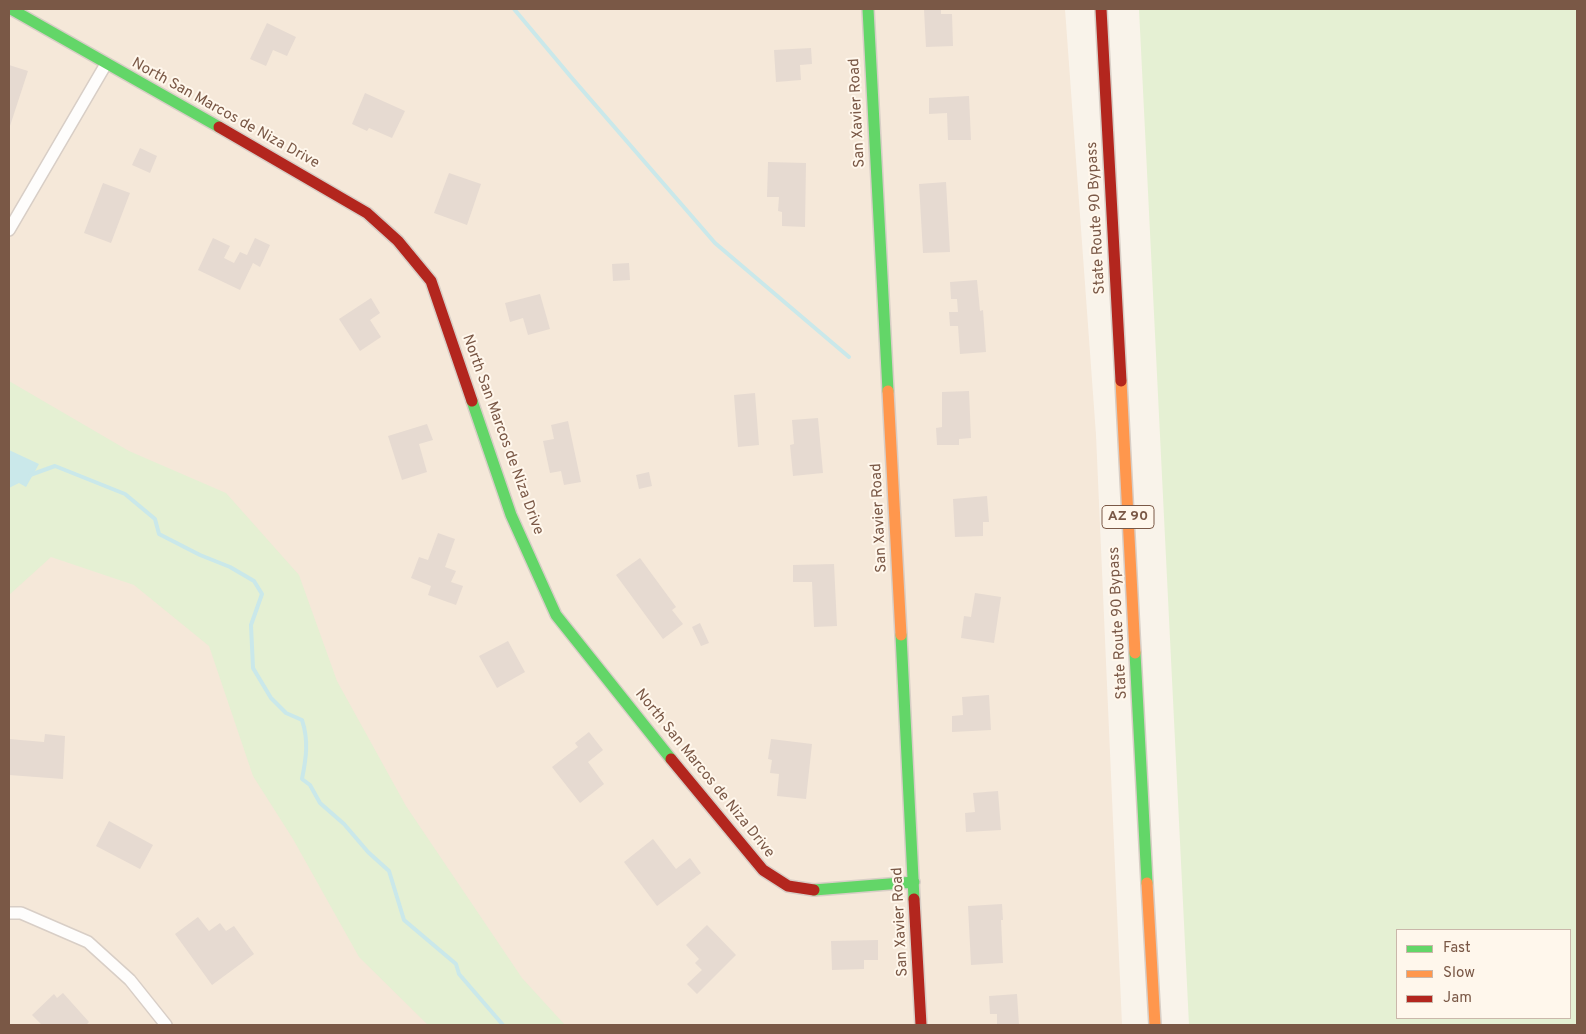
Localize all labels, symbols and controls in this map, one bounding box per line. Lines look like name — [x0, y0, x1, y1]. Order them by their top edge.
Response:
street label: North San Marcos de Niza Drive — [128, 55, 322, 173]
street label: San Xavier Road — [846, 58, 870, 168]
street label: State Route 90 Bypass — [1084, 141, 1110, 295]
street label: North San Marcos de Niza Drive — [457, 332, 547, 538]
street label: San Xavier Road — [868, 463, 892, 573]
road number: AZ 90 — [1102, 506, 1154, 528]
street label: State Route 90 Bypass — [1106, 546, 1132, 700]
street label: North San Marcos de Niza Drive — [630, 686, 778, 862]
street label: San Xavier Road — [889, 867, 913, 977]
legend — [1396, 929, 1571, 1019]
text: Fast — [1443, 939, 1471, 958]
text: Slow — [1443, 964, 1475, 983]
text: Jam — [1443, 989, 1472, 1008]

